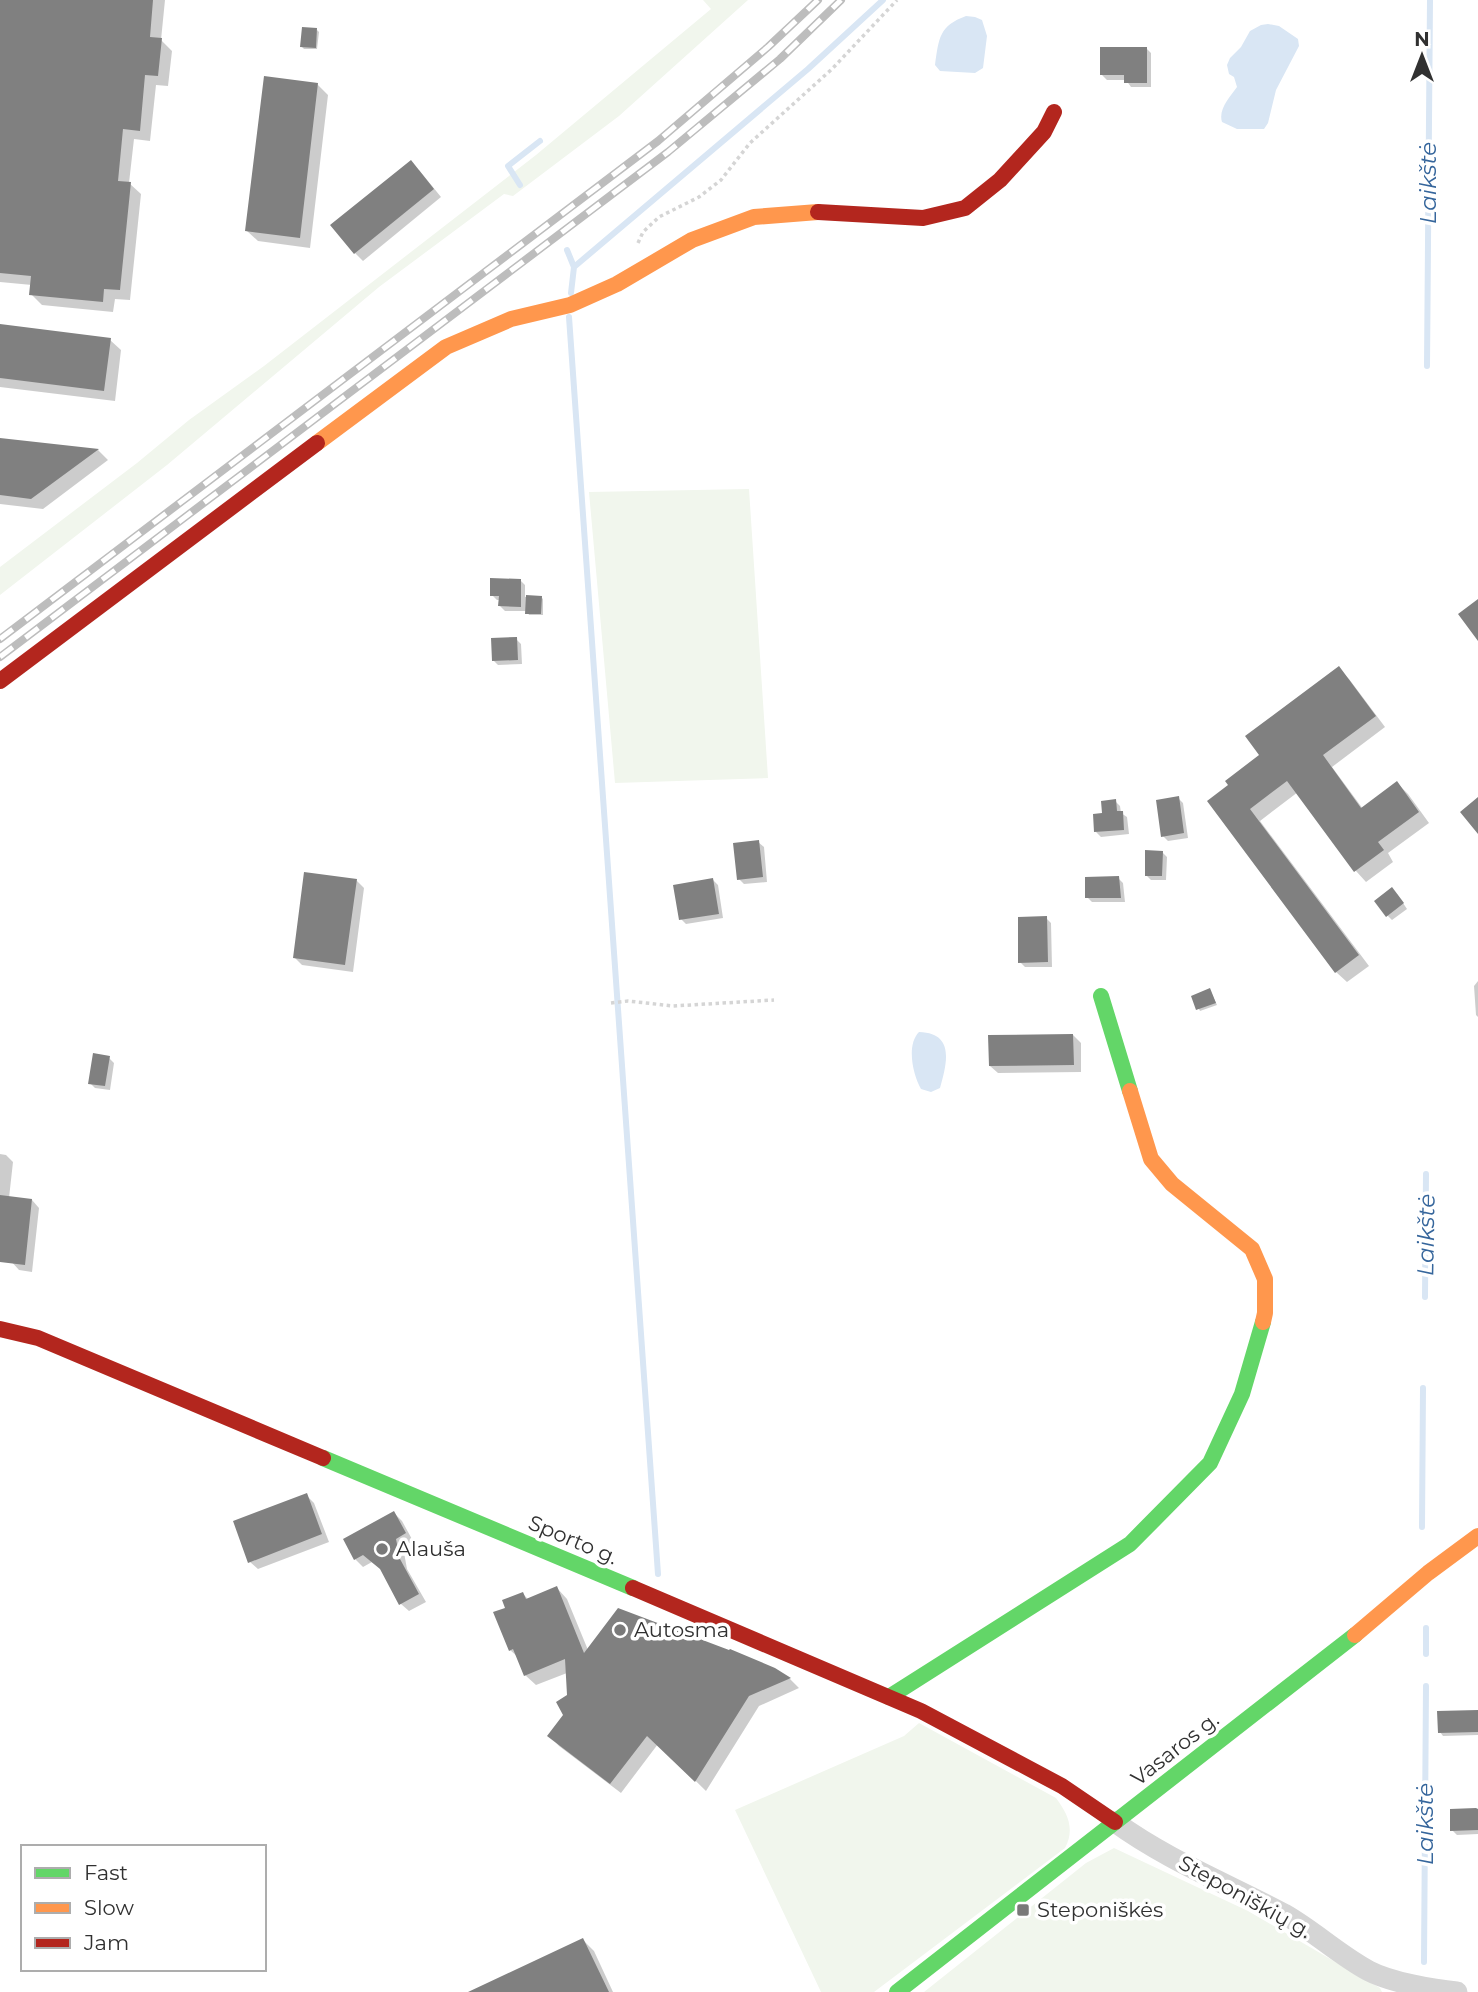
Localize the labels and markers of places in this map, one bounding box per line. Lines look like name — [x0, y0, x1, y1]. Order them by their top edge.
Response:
place label: Alauša — [396, 1536, 466, 1561]
marker: Alauša — [374, 1541, 390, 1557]
place label: Autosma — [634, 1617, 729, 1642]
marker: Autosma — [612, 1622, 628, 1638]
place label: Steponiškės — [1037, 1897, 1163, 1922]
marker: Steponiškės — [1015, 1902, 1031, 1918]

